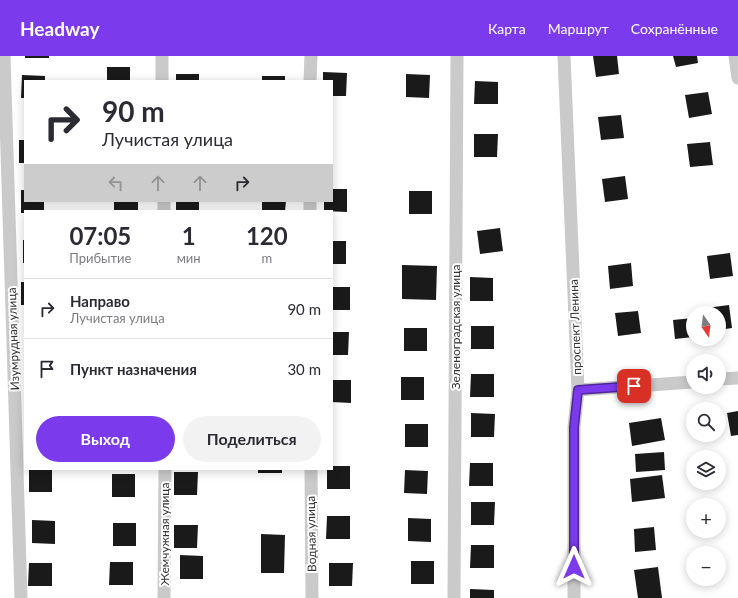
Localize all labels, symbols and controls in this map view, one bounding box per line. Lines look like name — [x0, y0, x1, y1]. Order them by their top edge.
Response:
text: Headway — [20, 17, 99, 40]
text: Карта — [488, 20, 526, 37]
text: Маршрут — [548, 20, 609, 37]
text: Сохранённые — [631, 20, 718, 37]
text: 90 m — [102, 94, 165, 128]
icon: right — [36, 96, 88, 148]
text: Лучистая улица — [102, 128, 233, 150]
icon: left — [105, 172, 127, 194]
icon: ahead — [147, 172, 169, 194]
icon: ahead — [189, 172, 211, 194]
icon: right — [231, 172, 253, 194]
text: 07:05 — [69, 221, 131, 250]
text: 1 — [182, 221, 196, 250]
text: 120 — [246, 221, 288, 250]
text: Прибытие — [69, 250, 131, 266]
text: мин — [177, 250, 201, 266]
text: m — [261, 250, 272, 266]
street label: Зеленоградская улица — [448, 265, 463, 389]
street label: проспект Ленина — [566, 279, 584, 375]
street label: Изумрудная улица — [4, 287, 22, 391]
text: Направо — [70, 292, 130, 310]
icon: right — [36, 298, 58, 320]
text: 90 m — [287, 300, 321, 318]
north arrow — [686, 306, 726, 346]
map controls — [686, 306, 726, 586]
text: Лучистая улица — [70, 310, 165, 326]
button: sound — [686, 354, 726, 394]
icon: arrive — [36, 358, 58, 380]
text: Пункт назначения — [70, 360, 197, 378]
text: 30 m — [287, 360, 321, 378]
pin — [617, 369, 651, 403]
icon: arrive — [623, 375, 645, 397]
button: search — [686, 402, 726, 442]
button: Выход — [36, 416, 175, 462]
button: Поделиться — [183, 416, 321, 462]
button: layers — [686, 450, 726, 490]
street label: Жемчужная улица — [157, 482, 172, 586]
street label: Водная улица — [303, 496, 319, 572]
button: + — [686, 498, 726, 538]
position arrow — [553, 546, 595, 588]
button: − — [686, 546, 726, 586]

